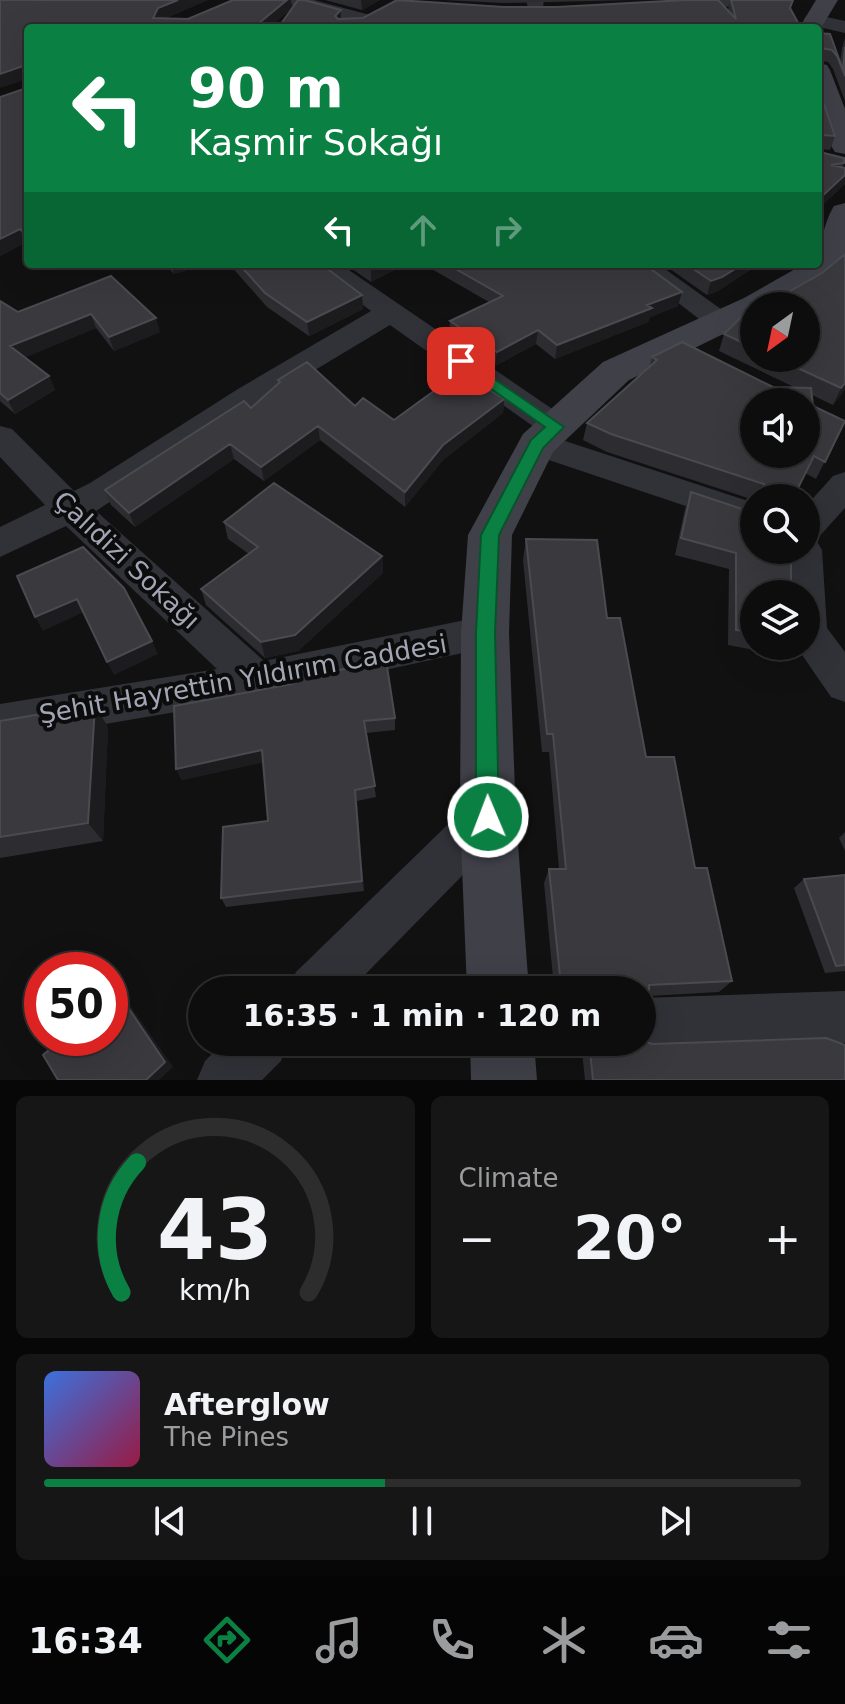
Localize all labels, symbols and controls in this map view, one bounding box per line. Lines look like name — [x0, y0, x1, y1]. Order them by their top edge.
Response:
text: 90 m — [188, 55, 344, 120]
icon: left — [56, 56, 160, 160]
text: Kaşmir Sokağı — [188, 122, 443, 163]
icon: left — [317, 208, 361, 252]
icon: ahead — [401, 208, 445, 252]
icon: right — [485, 208, 529, 252]
north arrow — [740, 292, 820, 372]
map controls — [740, 292, 820, 660]
pin — [427, 327, 495, 395]
icon: arrive — [439, 339, 483, 383]
button: sound — [740, 388, 820, 468]
button: search — [740, 484, 820, 564]
street label: Çalıdizi Sokağı — [48, 485, 206, 635]
button: layers — [740, 580, 820, 660]
street label: Şehit Hayrettin Yıldırım Caddesi — [37, 628, 449, 730]
position arrow — [446, 775, 530, 859]
speed limit sign: 50 — [24, 952, 128, 1056]
text: 16:35 · 1 min · 120 m — [243, 998, 601, 1033]
text: Climate — [459, 1163, 559, 1193]
text: 43 — [157, 1182, 273, 1279]
text: 20° — [573, 1203, 687, 1273]
text: − — [459, 1213, 495, 1264]
text: + — [764, 1213, 801, 1264]
text: km/h — [179, 1273, 251, 1307]
text: Afterglow — [164, 1387, 330, 1422]
text: The Pines — [164, 1422, 289, 1452]
icon: previous — [148, 1499, 192, 1543]
icon: pause — [400, 1499, 444, 1543]
icon: next — [653, 1499, 697, 1543]
icon: directions — [199, 1612, 255, 1668]
icon: music — [311, 1612, 367, 1668]
icon: phone — [424, 1612, 480, 1668]
icon: climate — [536, 1612, 592, 1668]
icon: car — [648, 1612, 704, 1668]
icon: filters — [761, 1612, 817, 1668]
text: 16:34 — [28, 1620, 143, 1661]

